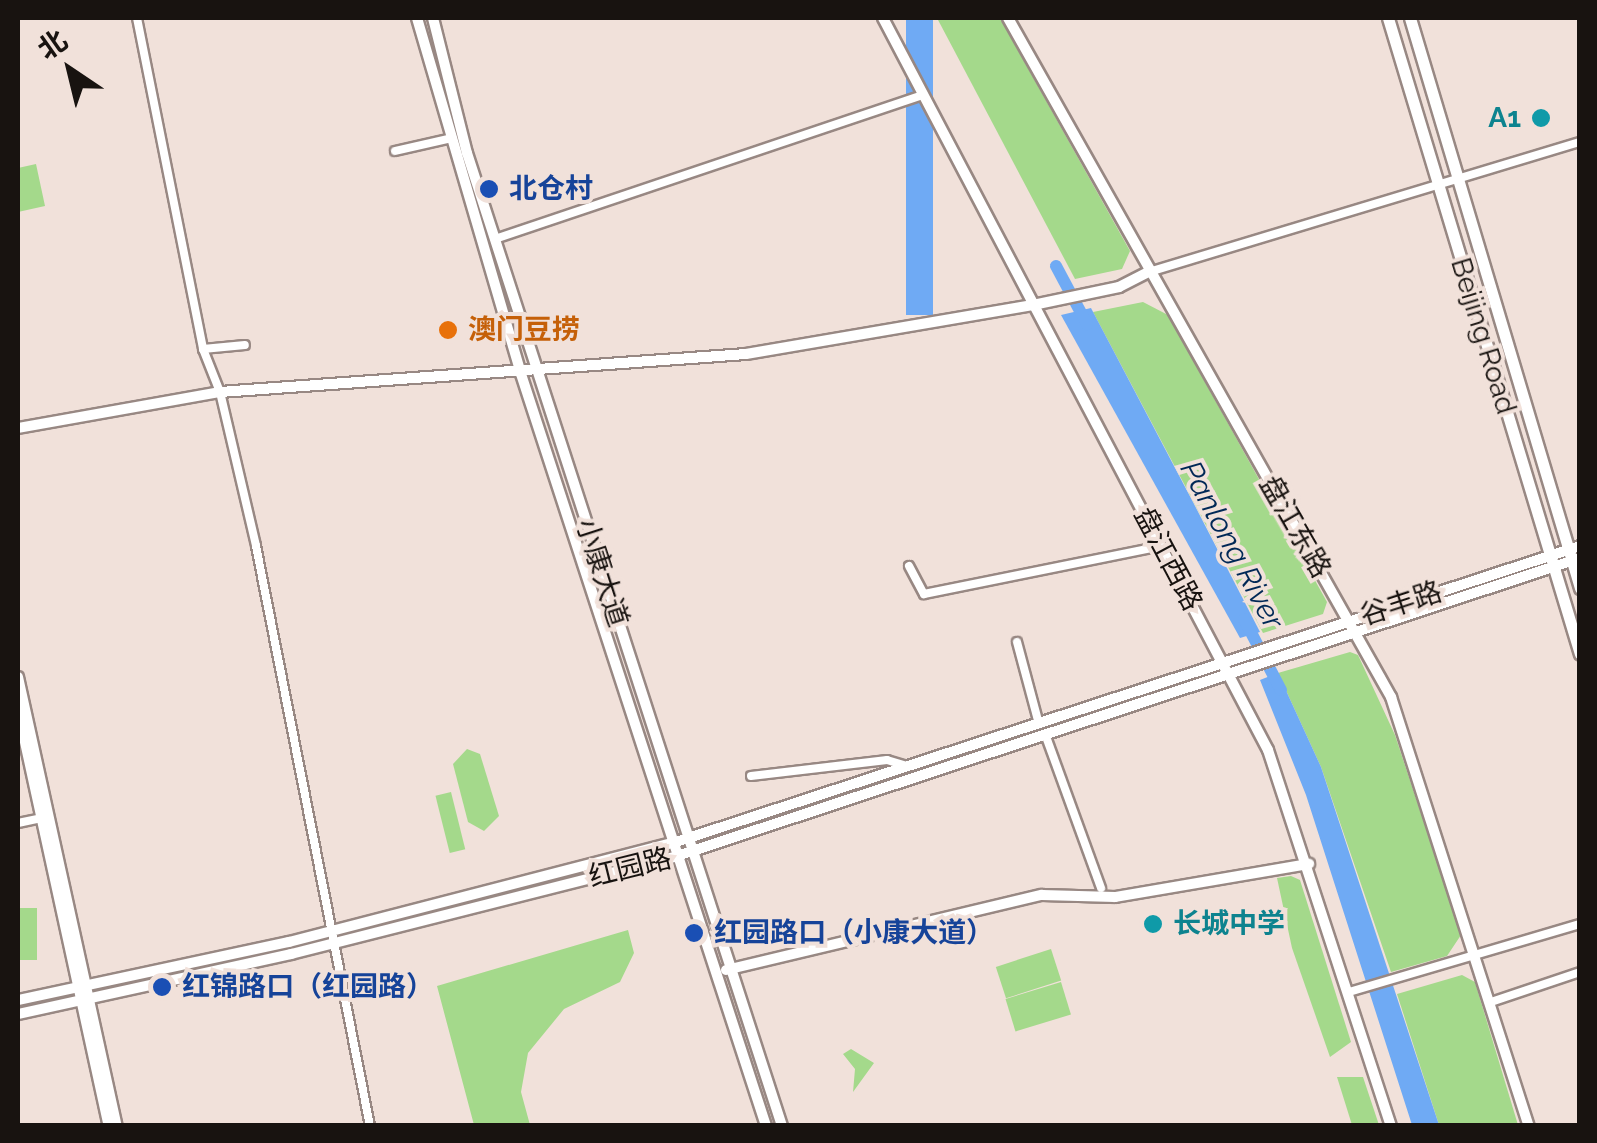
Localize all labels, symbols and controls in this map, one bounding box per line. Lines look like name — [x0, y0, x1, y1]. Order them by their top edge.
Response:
north arrow — [20, 20, 120, 120]
text: 北 — [32, 23, 73, 67]
place label: A1 — [1488, 101, 1521, 135]
marker: A1 — [1530, 107, 1552, 129]
place label: 北仓村 — [509, 172, 593, 206]
marker: 北仓村 — [478, 178, 500, 200]
street label: Beijing Road — [1443, 254, 1523, 418]
place label: 澳门豆捞 — [468, 313, 580, 347]
marker: 澳门豆捞 — [437, 319, 459, 341]
water label: Panlong River — [1173, 455, 1291, 635]
street label: 盘江东路 — [1252, 470, 1338, 584]
street label: 盘江西路 — [1127, 502, 1209, 616]
street label: 小康大道 — [569, 515, 635, 631]
street label: 谷丰路 — [1356, 575, 1446, 633]
street label: 红园路 — [585, 842, 675, 894]
place label: 长城中学 — [1173, 907, 1285, 941]
marker: 长城中学 — [1142, 913, 1164, 935]
place label: 红园路口（小康大道） — [714, 916, 994, 950]
marker: 红园路口（小康大道） — [683, 922, 705, 944]
place label: 红锦路口（红园路） — [182, 970, 434, 1004]
marker: 红锦路口（红园路） — [151, 976, 173, 998]

